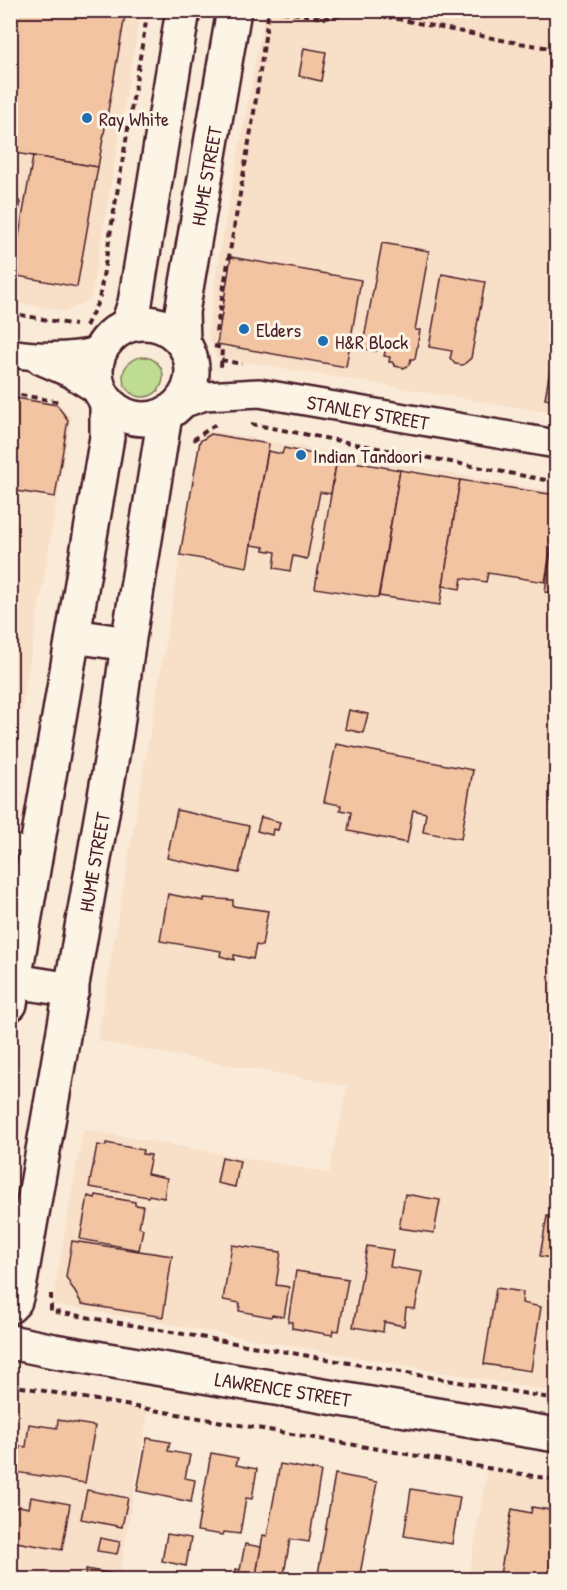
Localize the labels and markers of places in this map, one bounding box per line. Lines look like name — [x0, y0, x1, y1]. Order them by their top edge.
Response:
place label: Ray White — [99, 105, 169, 132]
marker: Ray White — [80, 111, 94, 125]
place label: Elders — [256, 316, 302, 343]
marker: Elders — [237, 322, 251, 336]
place label: H&R Block — [335, 328, 408, 355]
marker: H&R Block — [316, 334, 330, 348]
place label: Indian Tandoori — [313, 442, 423, 469]
marker: Indian Tandoori — [294, 448, 308, 462]

